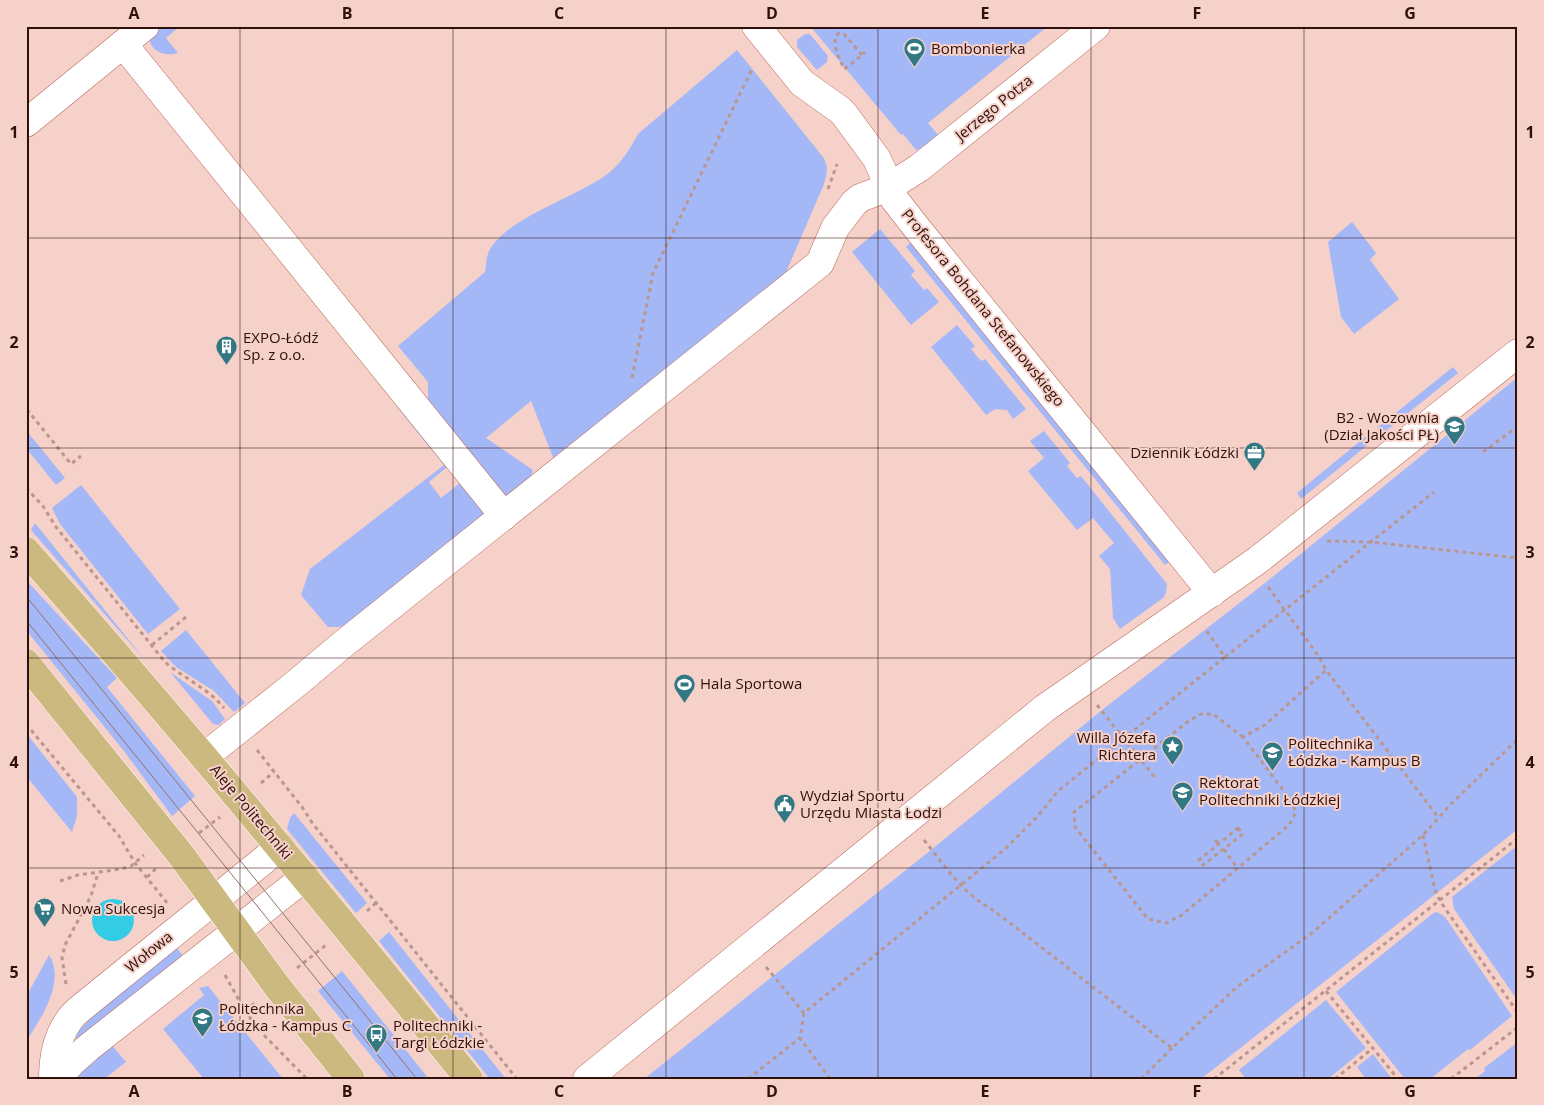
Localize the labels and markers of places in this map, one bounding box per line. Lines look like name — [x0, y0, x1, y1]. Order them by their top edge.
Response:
sports icon: Bombonierka — [903, 37, 927, 68]
place label: Bombonierka — [931, 38, 1026, 58]
place label: EXPO-Łódź Sp. z o.o. — [243, 327, 319, 364]
building icon: EXPO-Łódź Sp. z o.o. — [215, 335, 239, 366]
place label: B2 - Wozownia (Dział Jakości PŁ) — [1324, 407, 1439, 444]
school or university icon: B2 - Wozownia (Dział Jakości PŁ) — [1443, 415, 1467, 446]
office icon: Dziennik Łódzki — [1243, 441, 1267, 472]
place label: Dziennik Łódzki — [1130, 442, 1239, 462]
sports icon: Hala Sportowa — [672, 672, 696, 703]
place label: Hala Sportowa — [700, 673, 802, 693]
place label: Willa Józefa Richtera — [1077, 727, 1156, 764]
place label: Politechnika Łódzka - Kampus B — [1288, 733, 1420, 770]
place icon: Willa Józefa Richtera — [1160, 735, 1184, 766]
school or university icon: Politechnika Łódzka - Kampus B — [1260, 741, 1284, 772]
place label: Rektorat Politechniki Łódzkiej — [1199, 772, 1340, 809]
school or university icon: Rektorat Politechniki Łódzkiej — [1171, 780, 1195, 811]
place label: Wydział Sportu Urzędu Miasta Łodzi — [800, 785, 942, 822]
public building icon: Wydział Sportu Urzędu Miasta Łodzi — [772, 793, 796, 824]
supermarket icon: Nowa Sukcesja — [33, 897, 57, 928]
place label: Nowa Sukcesja — [61, 898, 165, 918]
place label: Politechnika Łódzka - Kampus C — [219, 998, 351, 1035]
school or university icon: Politechnika Łódzka - Kampus C — [191, 1006, 215, 1037]
place label: Politechniki - Targi Łódzkie — [393, 1015, 485, 1052]
bus stop icon: Politechniki - Targi Łódzkie — [365, 1023, 389, 1054]

